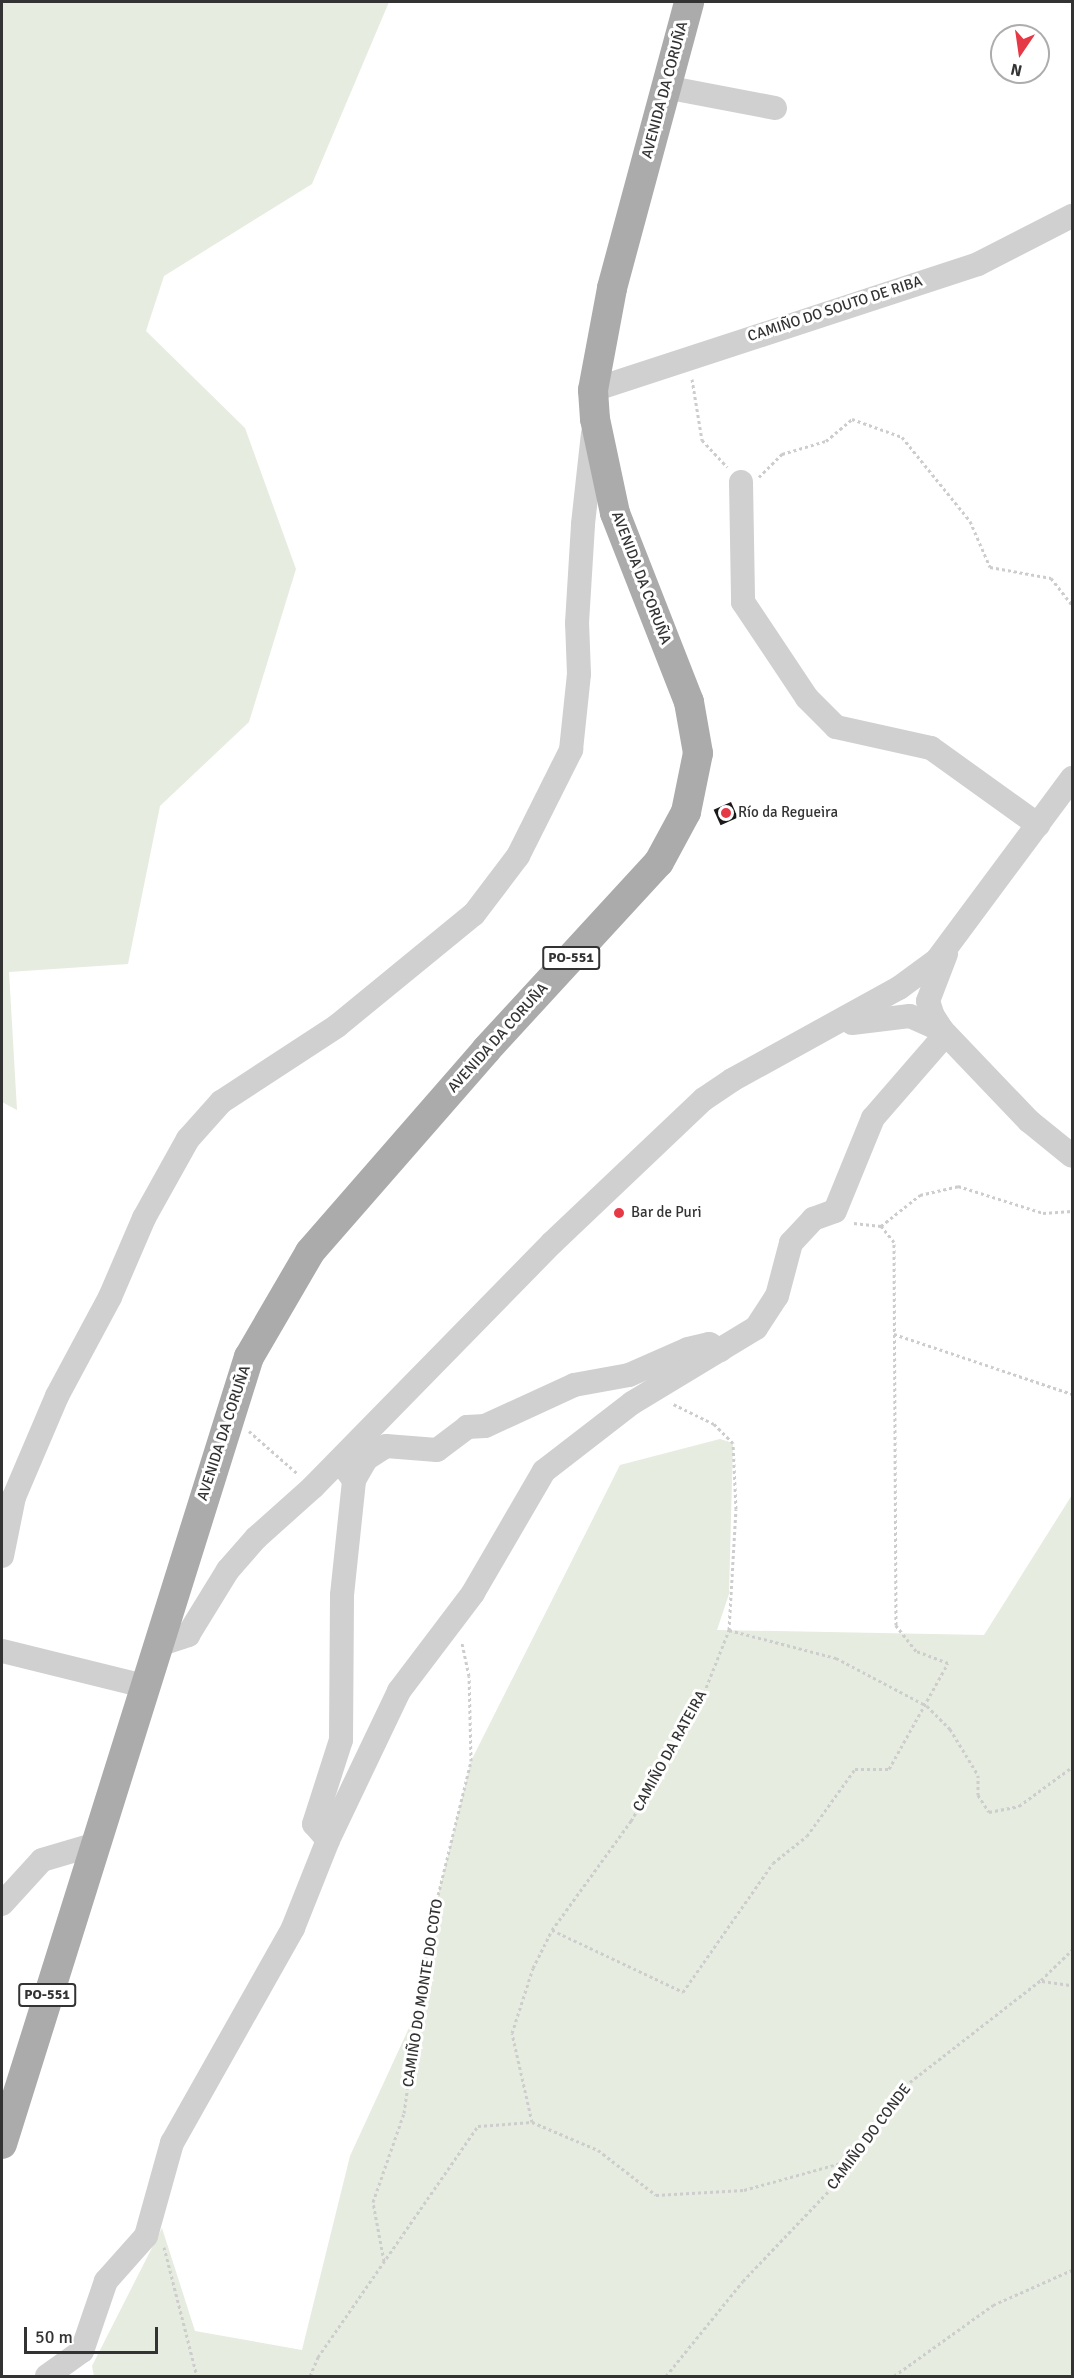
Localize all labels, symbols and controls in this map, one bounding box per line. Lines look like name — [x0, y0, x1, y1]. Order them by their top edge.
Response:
street label: AVENIDA DA CORUÑA — [638, 20, 692, 160]
north arrow — [990, 24, 1050, 84]
text: N — [1009, 59, 1024, 81]
street label: CAMIÑO DO SOUTO DE RIBA — [745, 272, 925, 346]
street label: AVENIDA DA CORUÑA — [607, 509, 675, 647]
place label: Río da Regueira — [738, 804, 838, 822]
marker: Río da Regueira — [719, 806, 733, 820]
road number: PO-551 — [541, 947, 601, 969]
street label: AVENIDA DA CORUÑA — [444, 980, 552, 1096]
place label: Bar de Puri — [631, 1204, 702, 1222]
marker: Bar de Puri — [612, 1206, 626, 1220]
street label: AVENIDA DA CORUÑA — [194, 1363, 254, 1503]
street label: CAMIÑO DA RATEIRA — [629, 1687, 711, 1815]
street label: CAMIÑO DO MONTE DO COTO — [399, 1898, 447, 2088]
road number: PO-551 — [17, 1984, 77, 2006]
street label: CAMIÑO DO CONDE — [823, 2080, 915, 2194]
scale bar — [27, 2315, 160, 2353]
text: 50 m — [35, 2326, 73, 2348]

